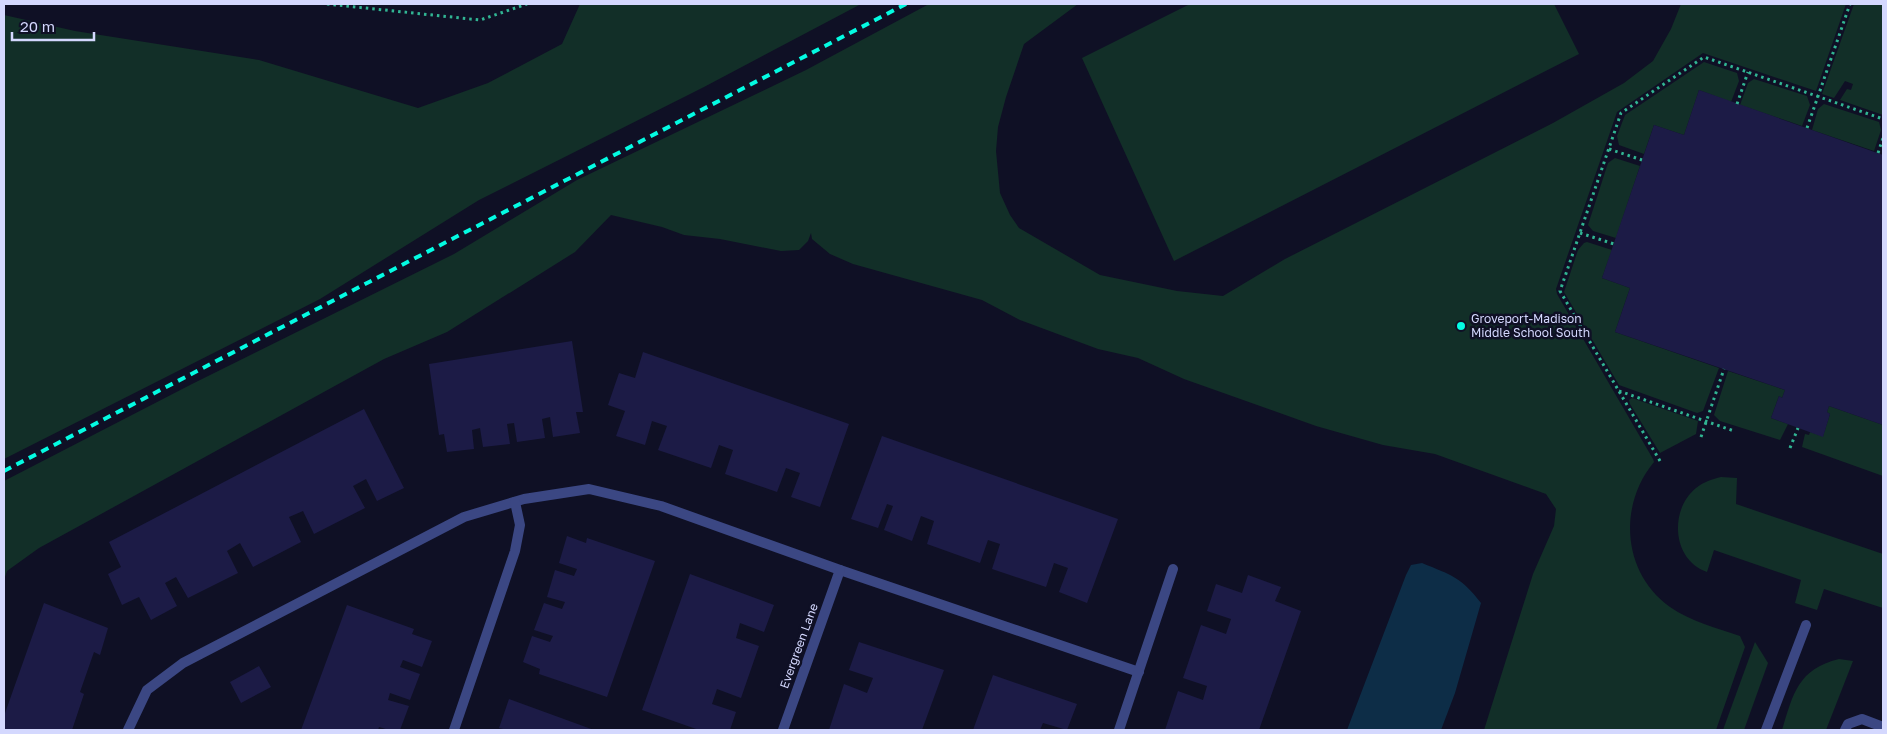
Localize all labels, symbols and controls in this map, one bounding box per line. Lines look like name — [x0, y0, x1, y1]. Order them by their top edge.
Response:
scale bar — [12, 10, 95, 42]
text: 20 m — [20, 17, 55, 35]
place label: Groveport-Madison Middle School South — [1471, 311, 1590, 340]
marker: Groveport-Madison Middle School South — [1455, 320, 1467, 332]
street label: Evergreen Lane — [776, 601, 821, 690]

